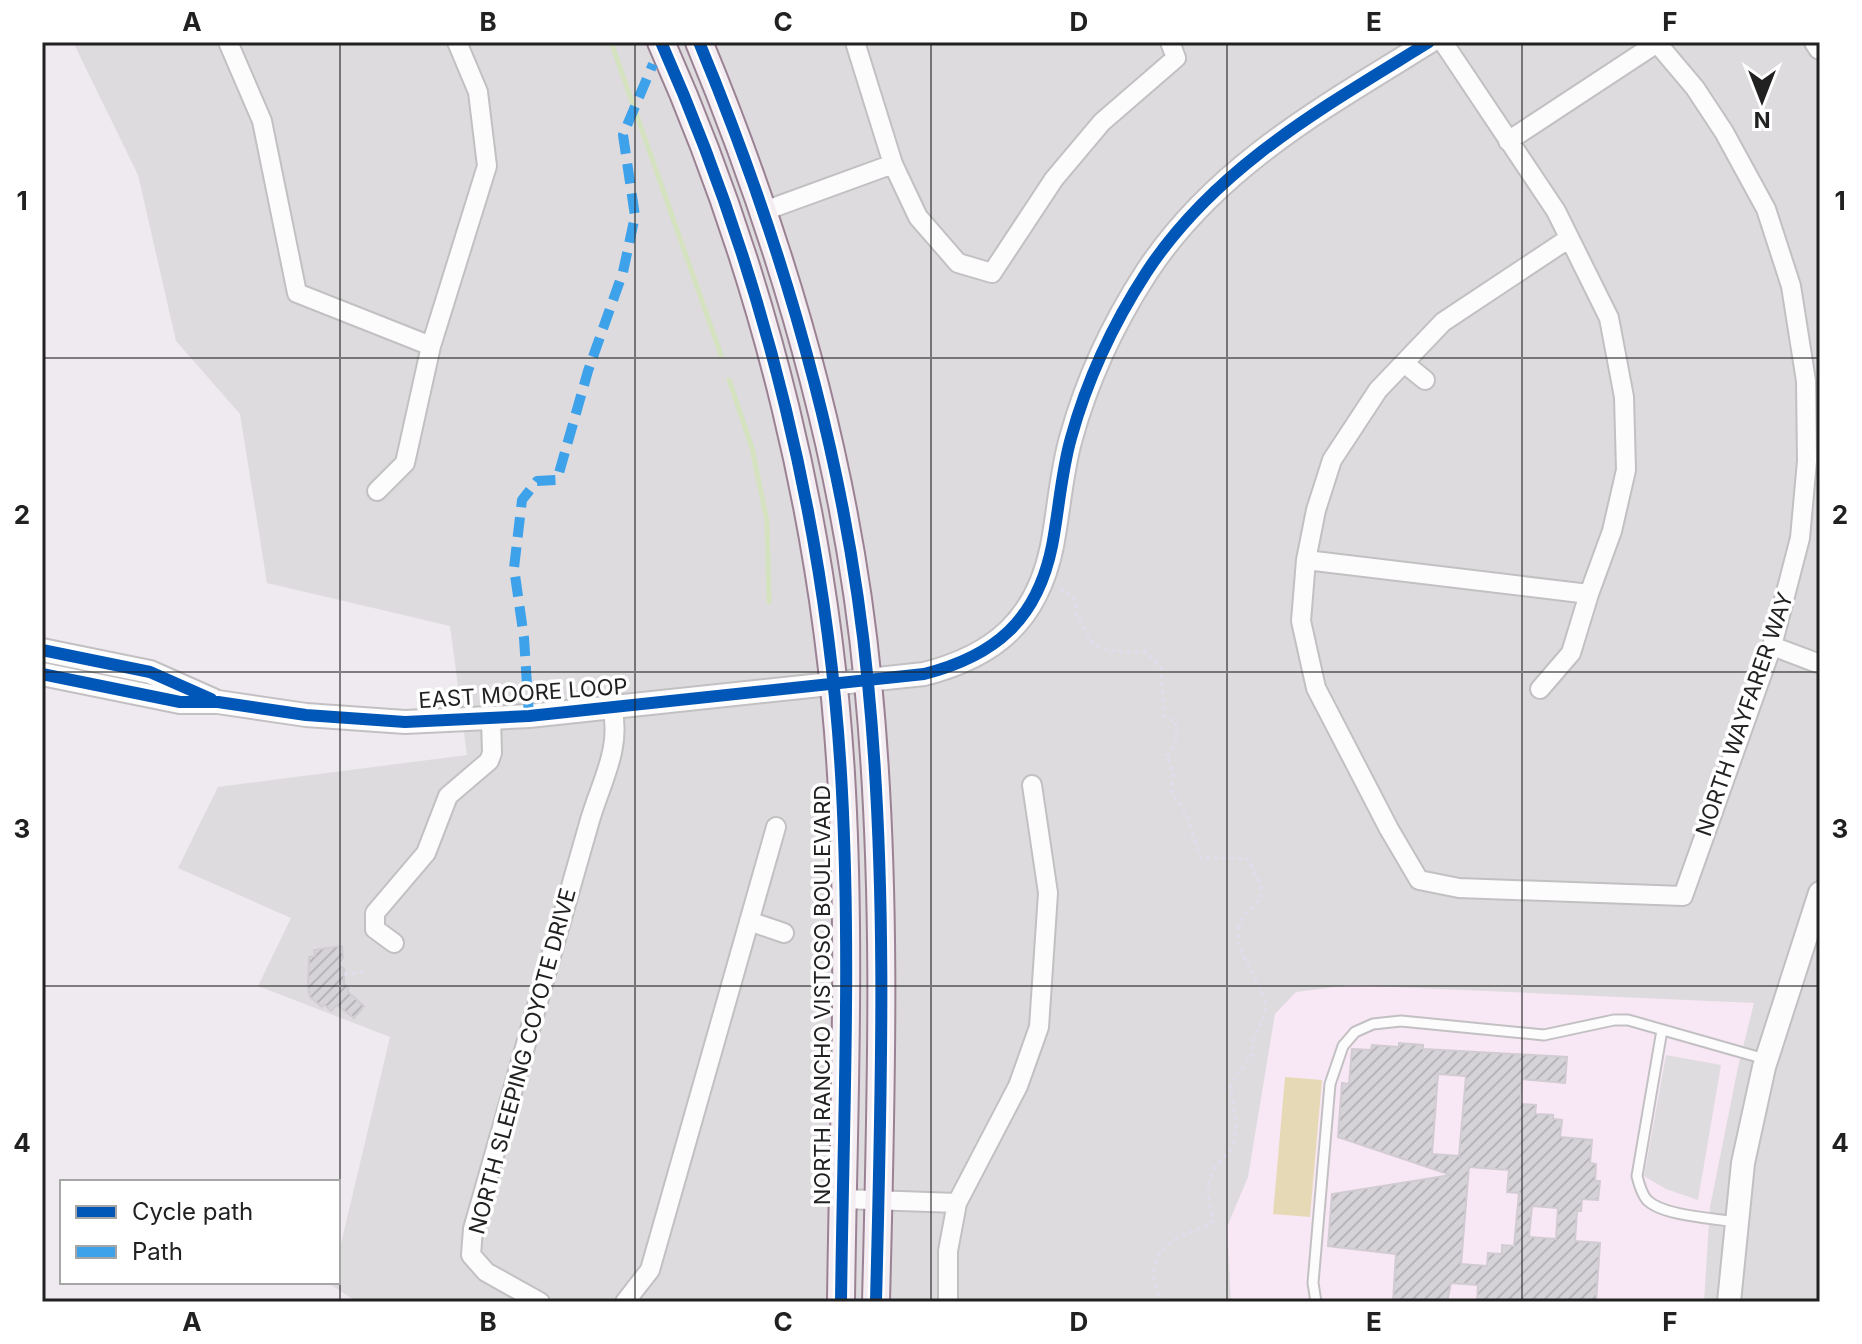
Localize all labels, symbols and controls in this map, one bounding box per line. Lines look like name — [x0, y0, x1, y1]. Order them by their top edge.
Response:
text: A — [182, 6, 202, 37]
text: B — [479, 6, 497, 37]
text: C — [773, 6, 793, 37]
text: D — [1070, 6, 1088, 37]
text: E — [1366, 6, 1382, 37]
text: F — [1662, 6, 1678, 37]
north arrow — [1722, 60, 1802, 140]
text: N — [1754, 107, 1770, 133]
text: 1 — [16, 185, 28, 216]
text: 1 — [1834, 185, 1846, 216]
text: 2 — [14, 499, 30, 530]
text: 2 — [1832, 499, 1848, 530]
street label: NORTH WAYFARER WAY — [1690, 589, 1798, 839]
street label: EAST MOORE LOOP — [418, 673, 628, 713]
street label: NORTH RANCHO VISTOSO BOULEVARD — [809, 785, 835, 1205]
text: 3 — [14, 813, 30, 844]
text: 3 — [1832, 813, 1848, 844]
street label: NORTH SLEEPING COYOTE DRIVE — [463, 885, 581, 1237]
text: 4 — [13, 1127, 31, 1158]
text: 4 — [1831, 1127, 1849, 1158]
legend — [60, 1180, 340, 1284]
text: Cycle path — [132, 1197, 253, 1226]
text: Path — [132, 1237, 183, 1266]
text: A — [182, 1306, 202, 1337]
text: B — [479, 1306, 497, 1337]
text: C — [773, 1306, 793, 1337]
text: D — [1070, 1306, 1088, 1337]
text: E — [1366, 1306, 1382, 1337]
text: F — [1662, 1306, 1678, 1337]

